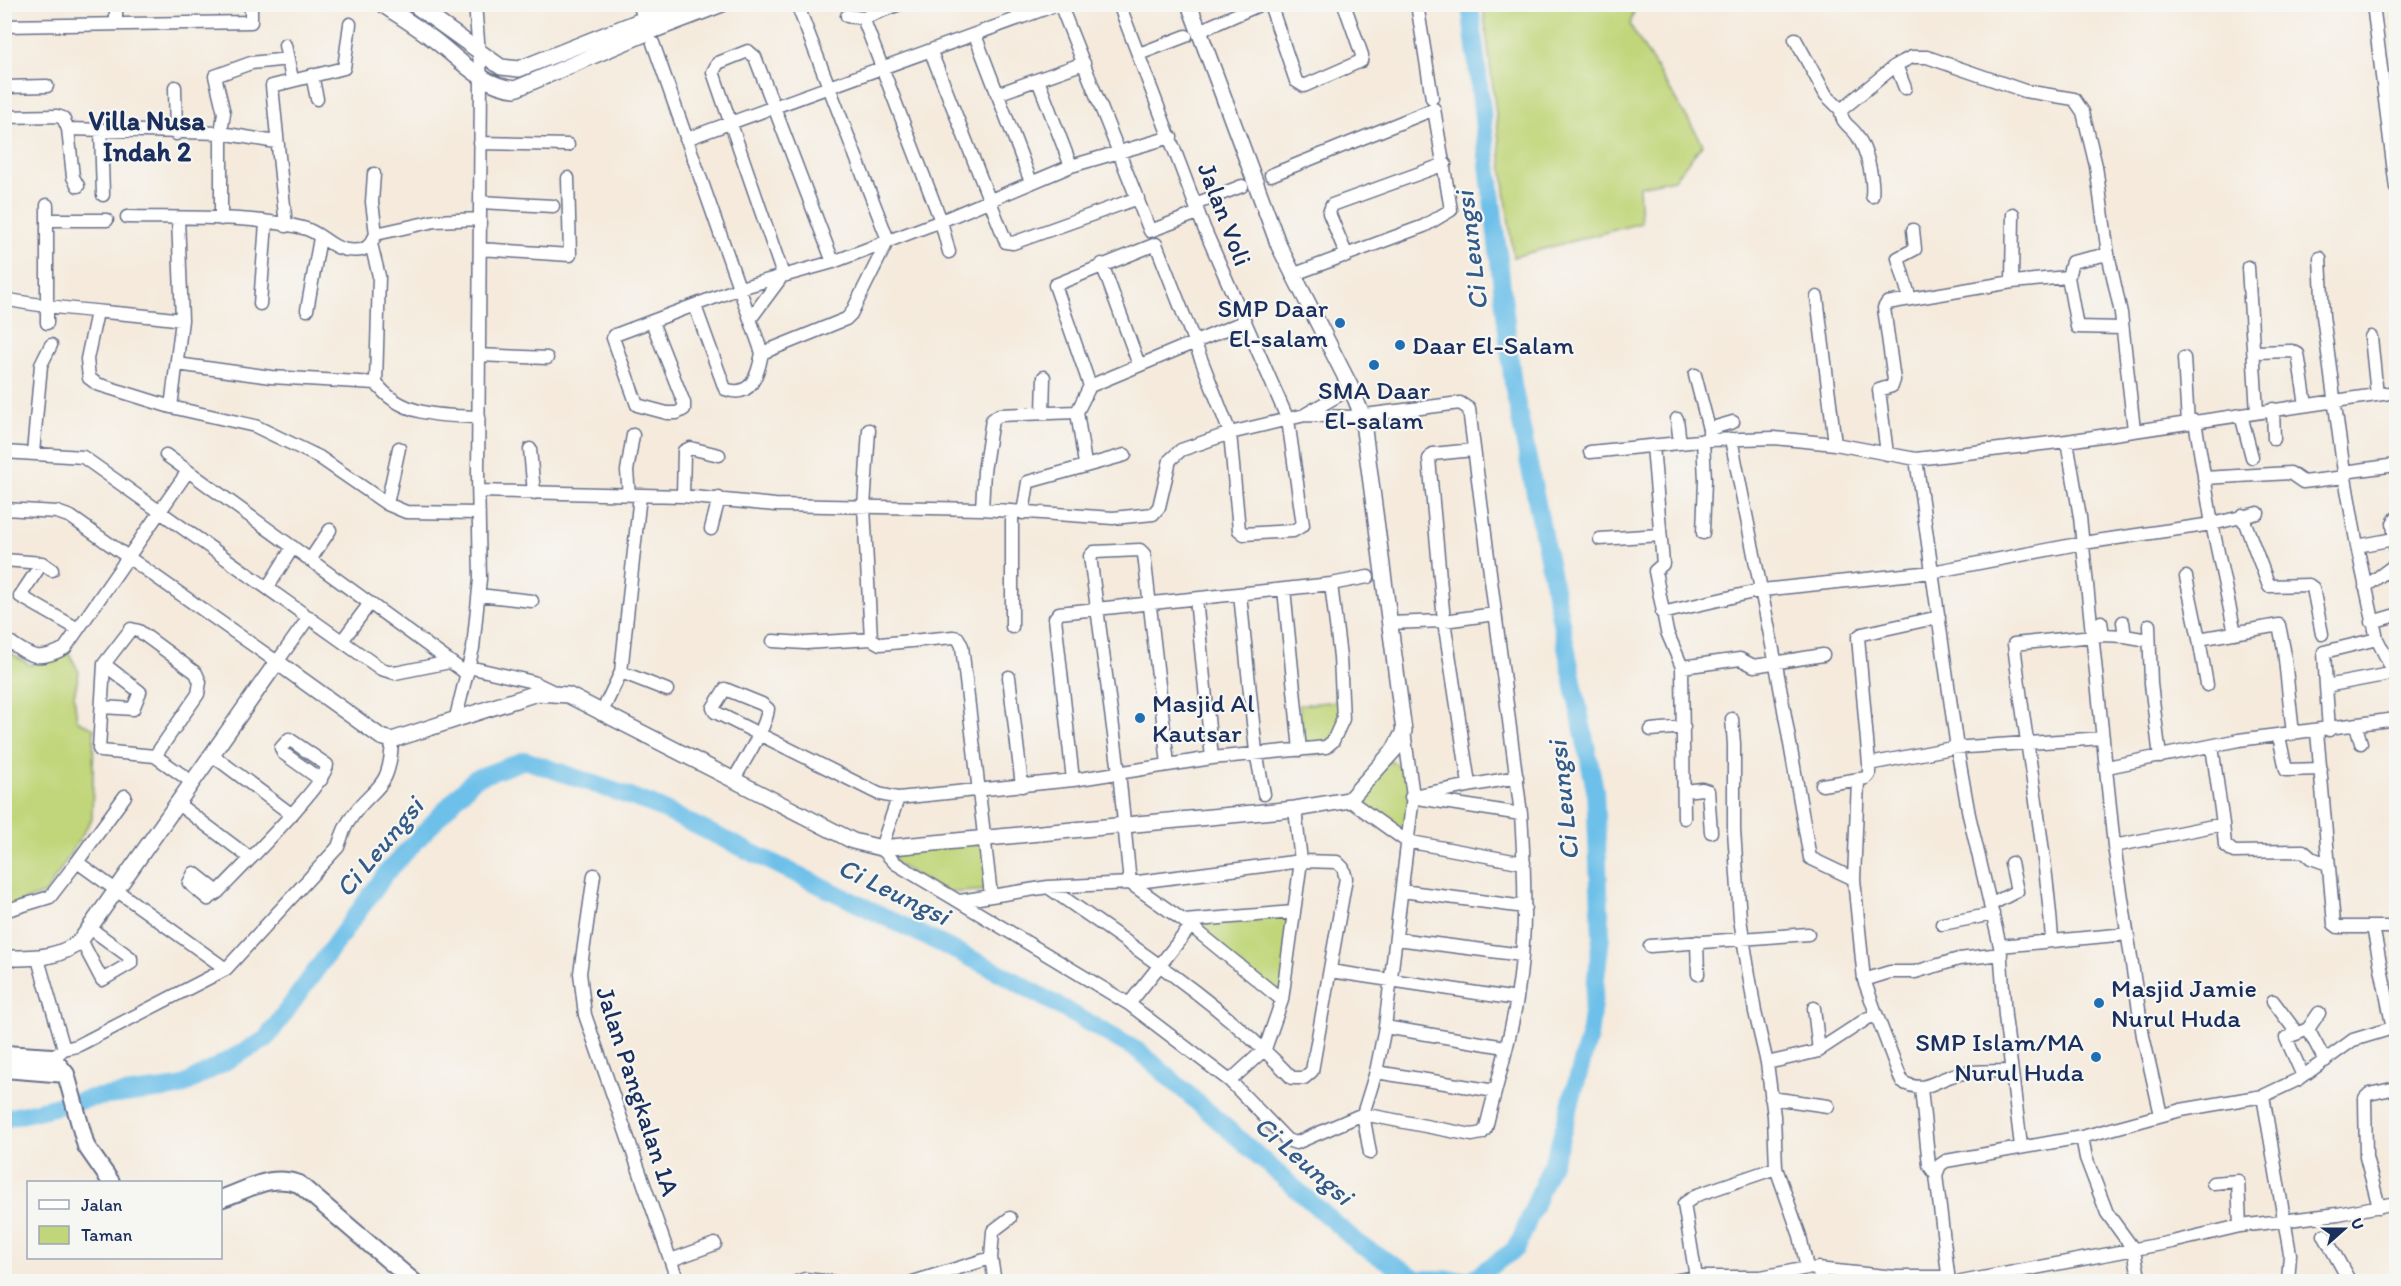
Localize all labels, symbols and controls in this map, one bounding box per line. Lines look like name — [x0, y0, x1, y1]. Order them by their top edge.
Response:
district label: Villa Nusa Indah 2 — [89, 104, 206, 168]
street label: Jalan Voli — [1191, 158, 1259, 270]
water label: Ci Leungsi — [1447, 186, 1495, 312]
place label: SMP Daar El-salam — [1217, 292, 1329, 354]
marker: SMP Daar El-salam — [1333, 316, 1347, 330]
place label: Daar El-Salam — [1412, 329, 1574, 361]
marker: Daar El-Salam — [1393, 338, 1407, 352]
marker: SMA Daar El-salam — [1367, 358, 1381, 372]
place label: SMA Daar El-salam — [1318, 374, 1431, 436]
place label: Masjid Al Kautsar — [1152, 687, 1255, 749]
marker: Masjid Al Kautsar — [1133, 711, 1147, 725]
water label: Ci Leungsi — [1540, 737, 1586, 862]
water label: Ci Leungsi — [328, 788, 432, 904]
water label: Ci Leungsi — [833, 850, 958, 933]
place label: Masjid Jamie Nurul Huda — [2111, 972, 2257, 1034]
street label: Jalan Pangkalan 1A — [589, 982, 687, 1200]
marker: Masjid Jamie Nurul Huda — [2092, 996, 2106, 1010]
place label: SMP Islam/MA Nurul Huda — [1915, 1026, 2084, 1088]
marker: SMP Islam/MA Nurul Huda — [2089, 1050, 2103, 1064]
water label: Ci Leungsi — [1248, 1108, 1362, 1214]
legend — [27, 1181, 222, 1259]
text: Jalan — [81, 1194, 123, 1216]
north arrow — [2314, 1199, 2374, 1259]
text: U — [2347, 1215, 2368, 1232]
text: Taman — [81, 1224, 133, 1246]

